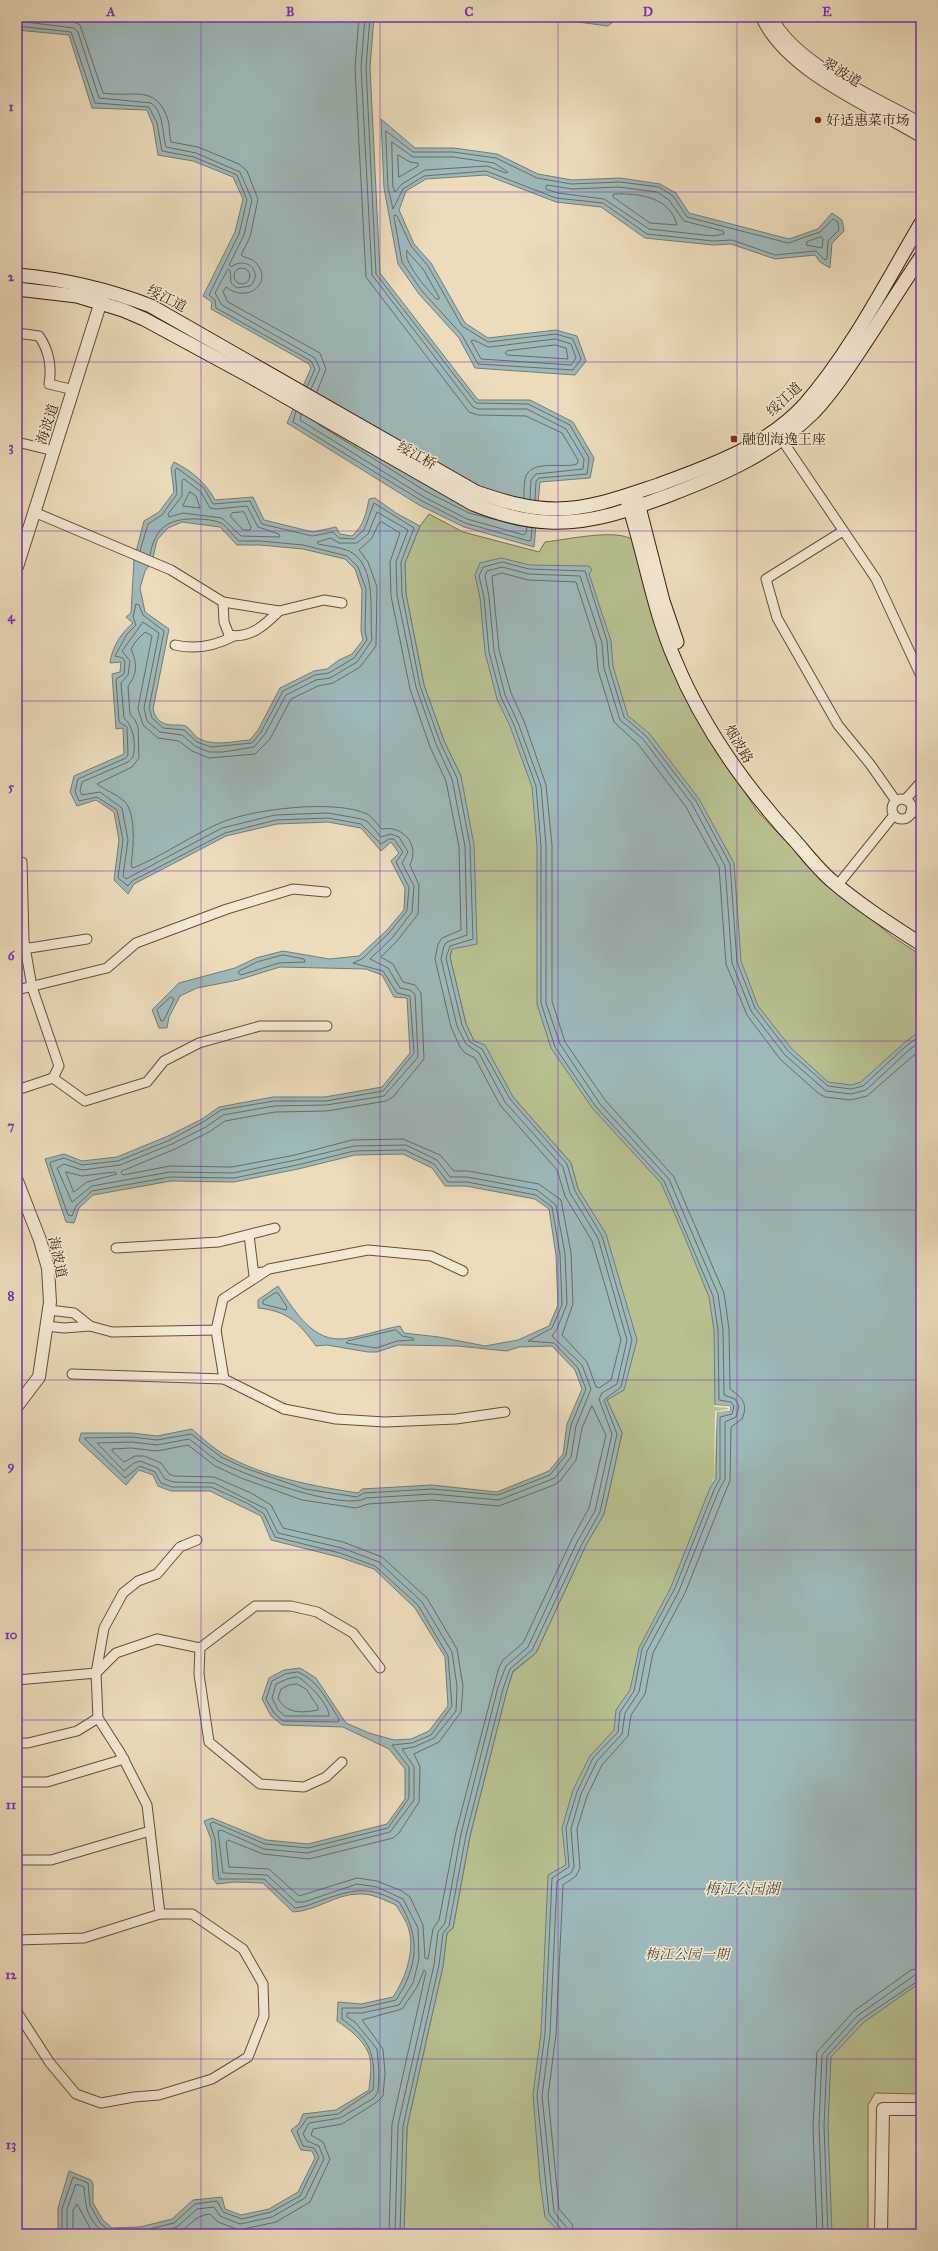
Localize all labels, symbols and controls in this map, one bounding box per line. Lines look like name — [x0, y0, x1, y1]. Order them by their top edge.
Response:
text: A — [106, 4, 116, 20]
text: B — [286, 4, 295, 20]
text: C — [465, 4, 474, 20]
text: D — [643, 4, 653, 20]
text: E — [822, 4, 832, 20]
street label: 翠波道 — [819, 54, 864, 91]
text: 1 — [8, 99, 14, 115]
place label: 好适惠菜市场 — [826, 112, 910, 129]
marker: 好适惠菜市场 — [813, 115, 823, 125]
text: 2 — [8, 269, 15, 285]
street label: 绥江道 — [144, 281, 189, 316]
street label: 绥江道 — [763, 379, 805, 420]
street label: 海波道 — [33, 402, 62, 447]
place label: 融创海逸王座 — [742, 431, 826, 448]
marker: 融创海逸王座 — [729, 434, 739, 444]
street label: 绥江桥 — [394, 438, 439, 473]
text: 3 — [8, 439, 14, 455]
text: 4 — [7, 609, 15, 625]
street label: 烟波路 — [720, 722, 757, 767]
text: 5 — [8, 779, 15, 795]
text: 6 — [8, 948, 16, 964]
text: 7 — [8, 1118, 15, 1134]
street label: 海波道 — [45, 1235, 70, 1279]
text: 8 — [8, 1288, 15, 1304]
text: 9 — [8, 1458, 15, 1474]
text: 10 — [5, 1627, 18, 1643]
text: 11 — [6, 1797, 16, 1813]
water label: 梅江公园湖 — [704, 1880, 782, 1898]
park label: 梅江公园一期 — [645, 1946, 732, 1963]
text: 12 — [5, 1967, 17, 1983]
text: 13 — [6, 2137, 16, 2153]

